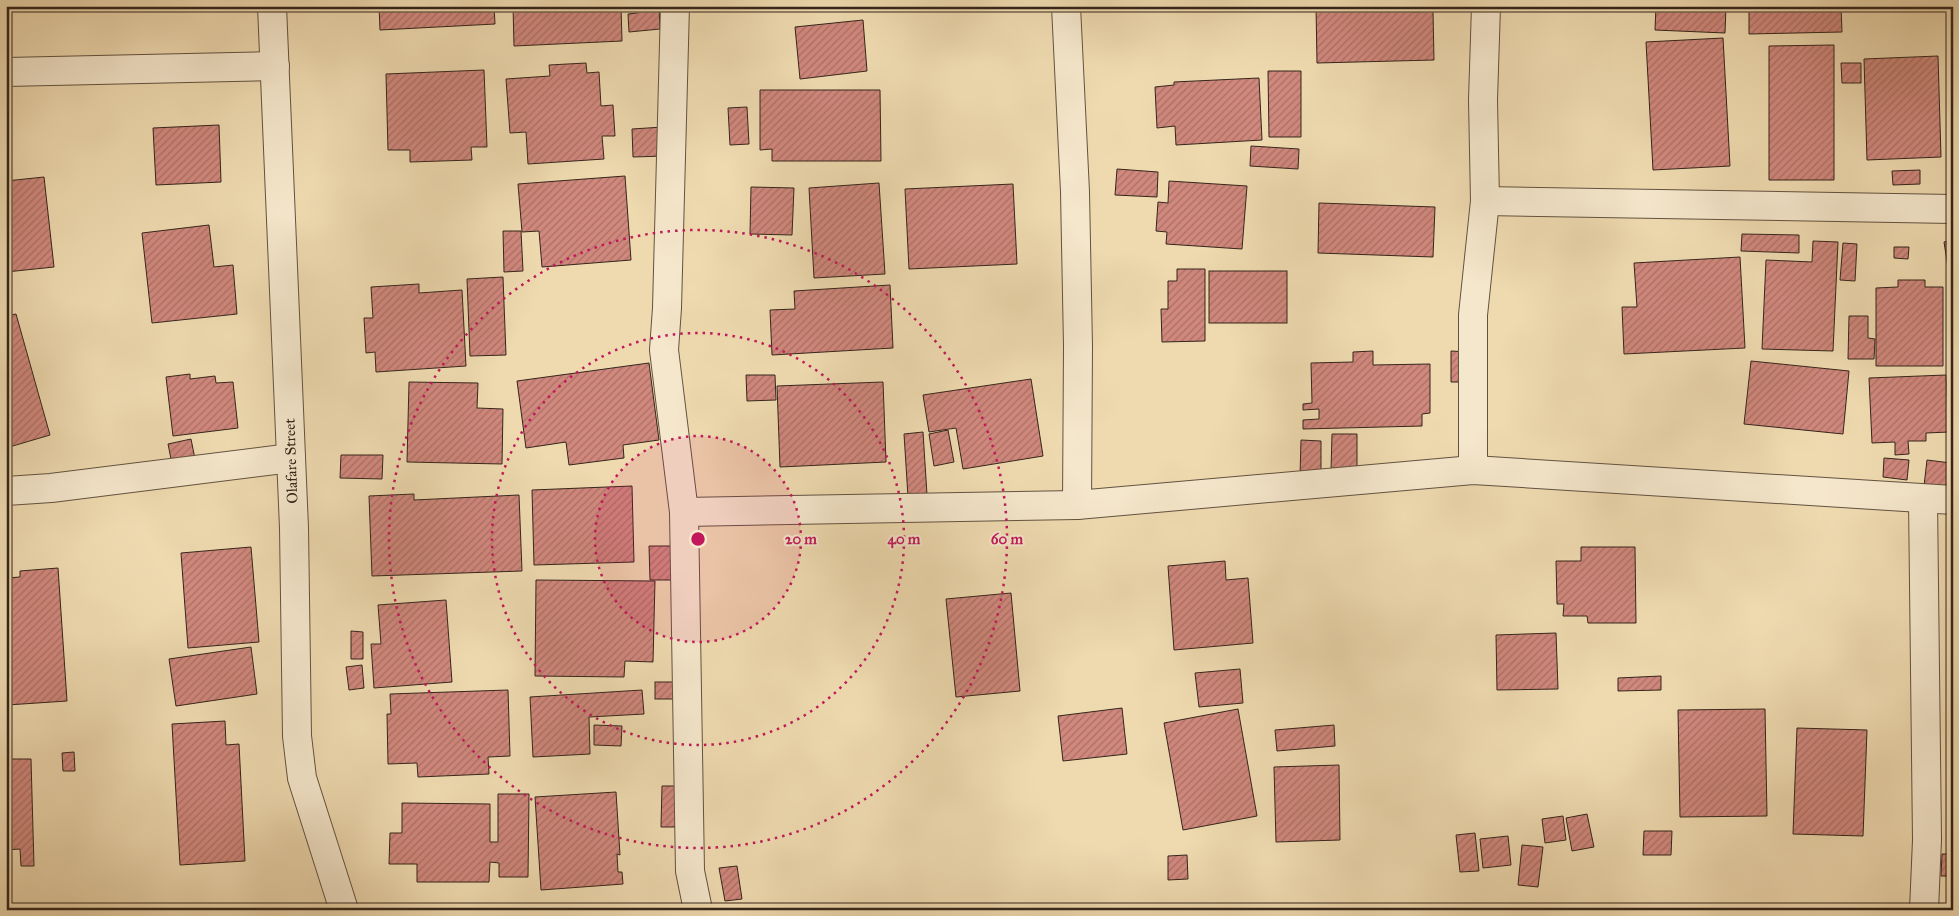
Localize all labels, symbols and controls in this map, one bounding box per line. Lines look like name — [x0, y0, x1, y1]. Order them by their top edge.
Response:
street label: Olafare Street — [280, 417, 301, 504]
centre of rings — [689, 530, 707, 548]
text: 20 m — [785, 530, 817, 548]
text: 40 m — [888, 530, 921, 549]
text: 60 m — [991, 530, 1024, 548]

